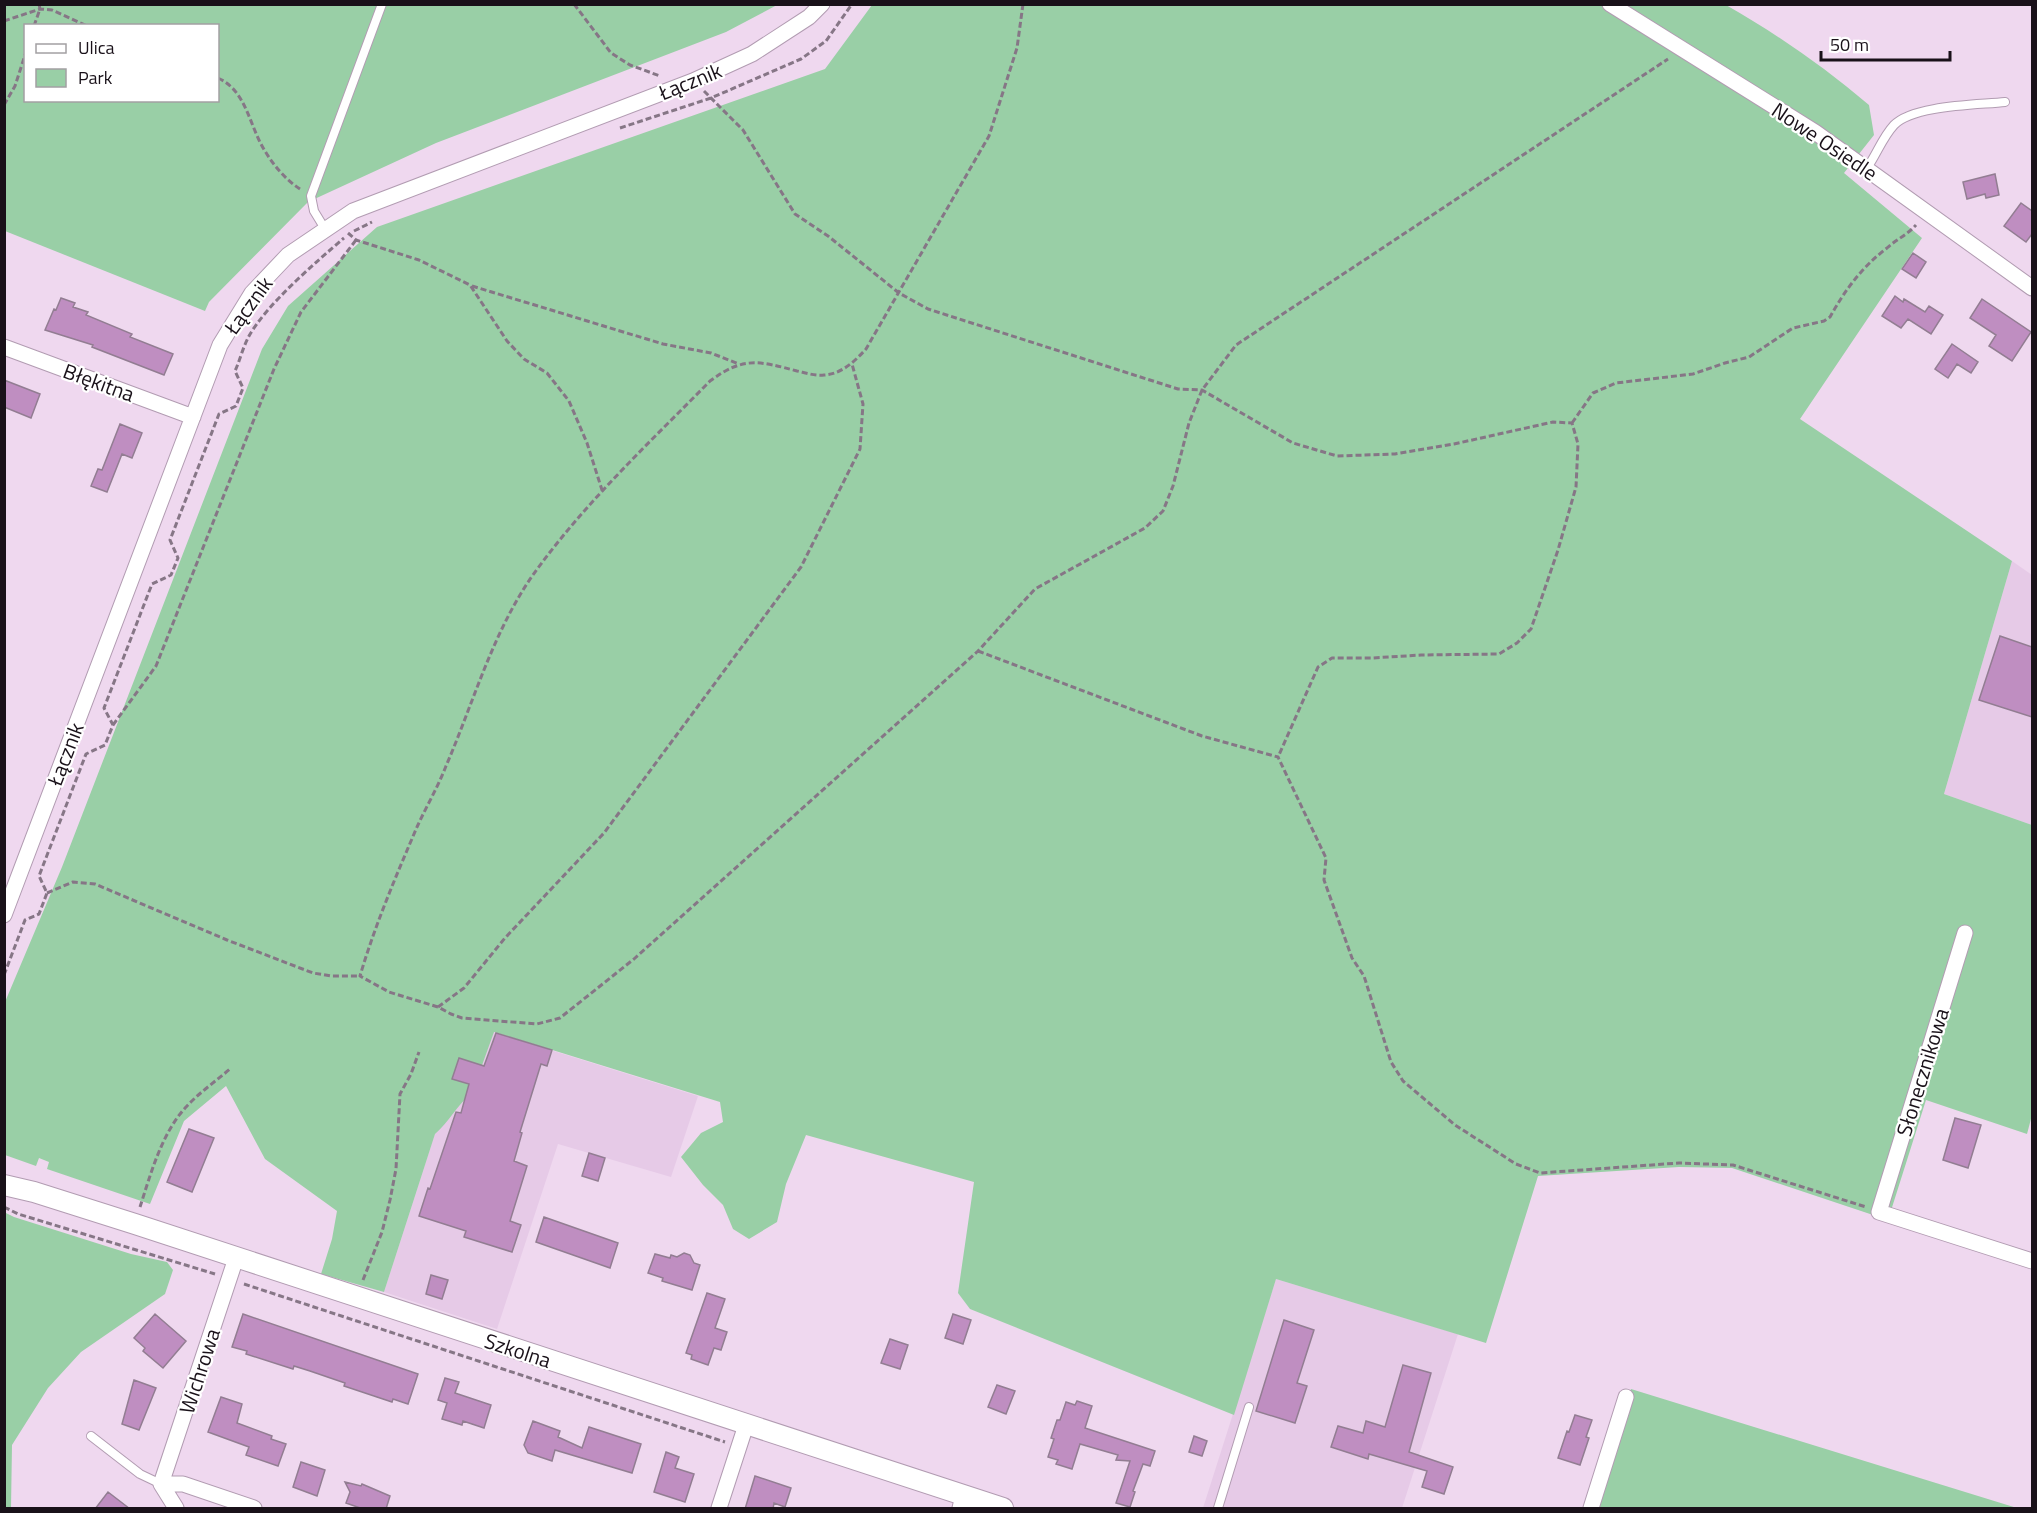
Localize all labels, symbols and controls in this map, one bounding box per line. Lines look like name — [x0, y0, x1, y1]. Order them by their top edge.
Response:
legend — [24, 24, 219, 102]
scale bar — [1821, 24, 1950, 62]
text: 50 m — [1830, 31, 1869, 58]
text: Ulica — [78, 34, 115, 61]
street label: Łącznik — [653, 54, 726, 108]
text: Park — [78, 64, 113, 91]
street label: Nowe Osiedle — [1766, 94, 1884, 188]
street label: Łącznik — [215, 269, 280, 342]
street label: Błękitna — [59, 354, 140, 410]
street label: Łącznik — [38, 718, 92, 791]
street label: Słonecznikowa — [1887, 1003, 1957, 1140]
street label: Wichrowa — [170, 1324, 228, 1418]
street label: Szkolna — [481, 1324, 556, 1376]

